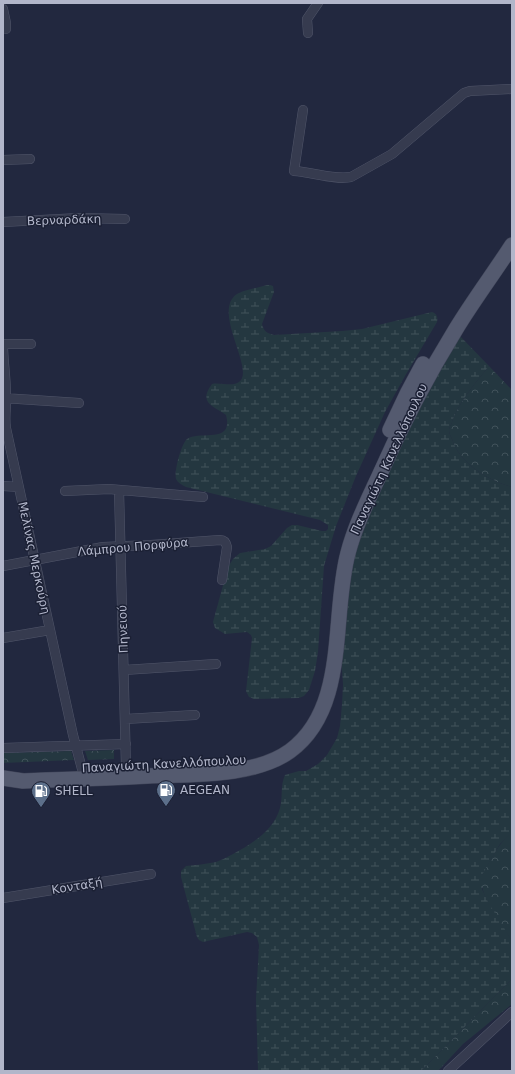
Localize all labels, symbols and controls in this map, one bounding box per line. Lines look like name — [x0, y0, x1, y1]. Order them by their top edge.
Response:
street label: Βερναρδάκη — [27, 212, 101, 228]
street label: Παναγιώτη Κανελλόπουλου — [348, 381, 430, 537]
street label: Μελίνας Μερκούρη — [15, 501, 53, 615]
street label: Λάμπρου Πορφύρα — [77, 535, 189, 559]
street label: Πηνειού — [115, 605, 131, 653]
street label: Παναγιώτη Κανελλόπουλου — [81, 753, 247, 775]
fuel station icon: AEGEAN — [155, 779, 177, 807]
fuel station icon: SHELL — [30, 780, 52, 808]
place label: AEGEAN — [180, 783, 230, 797]
place label: SHELL — [55, 784, 93, 798]
street label: Κονταξή — [51, 875, 103, 897]

